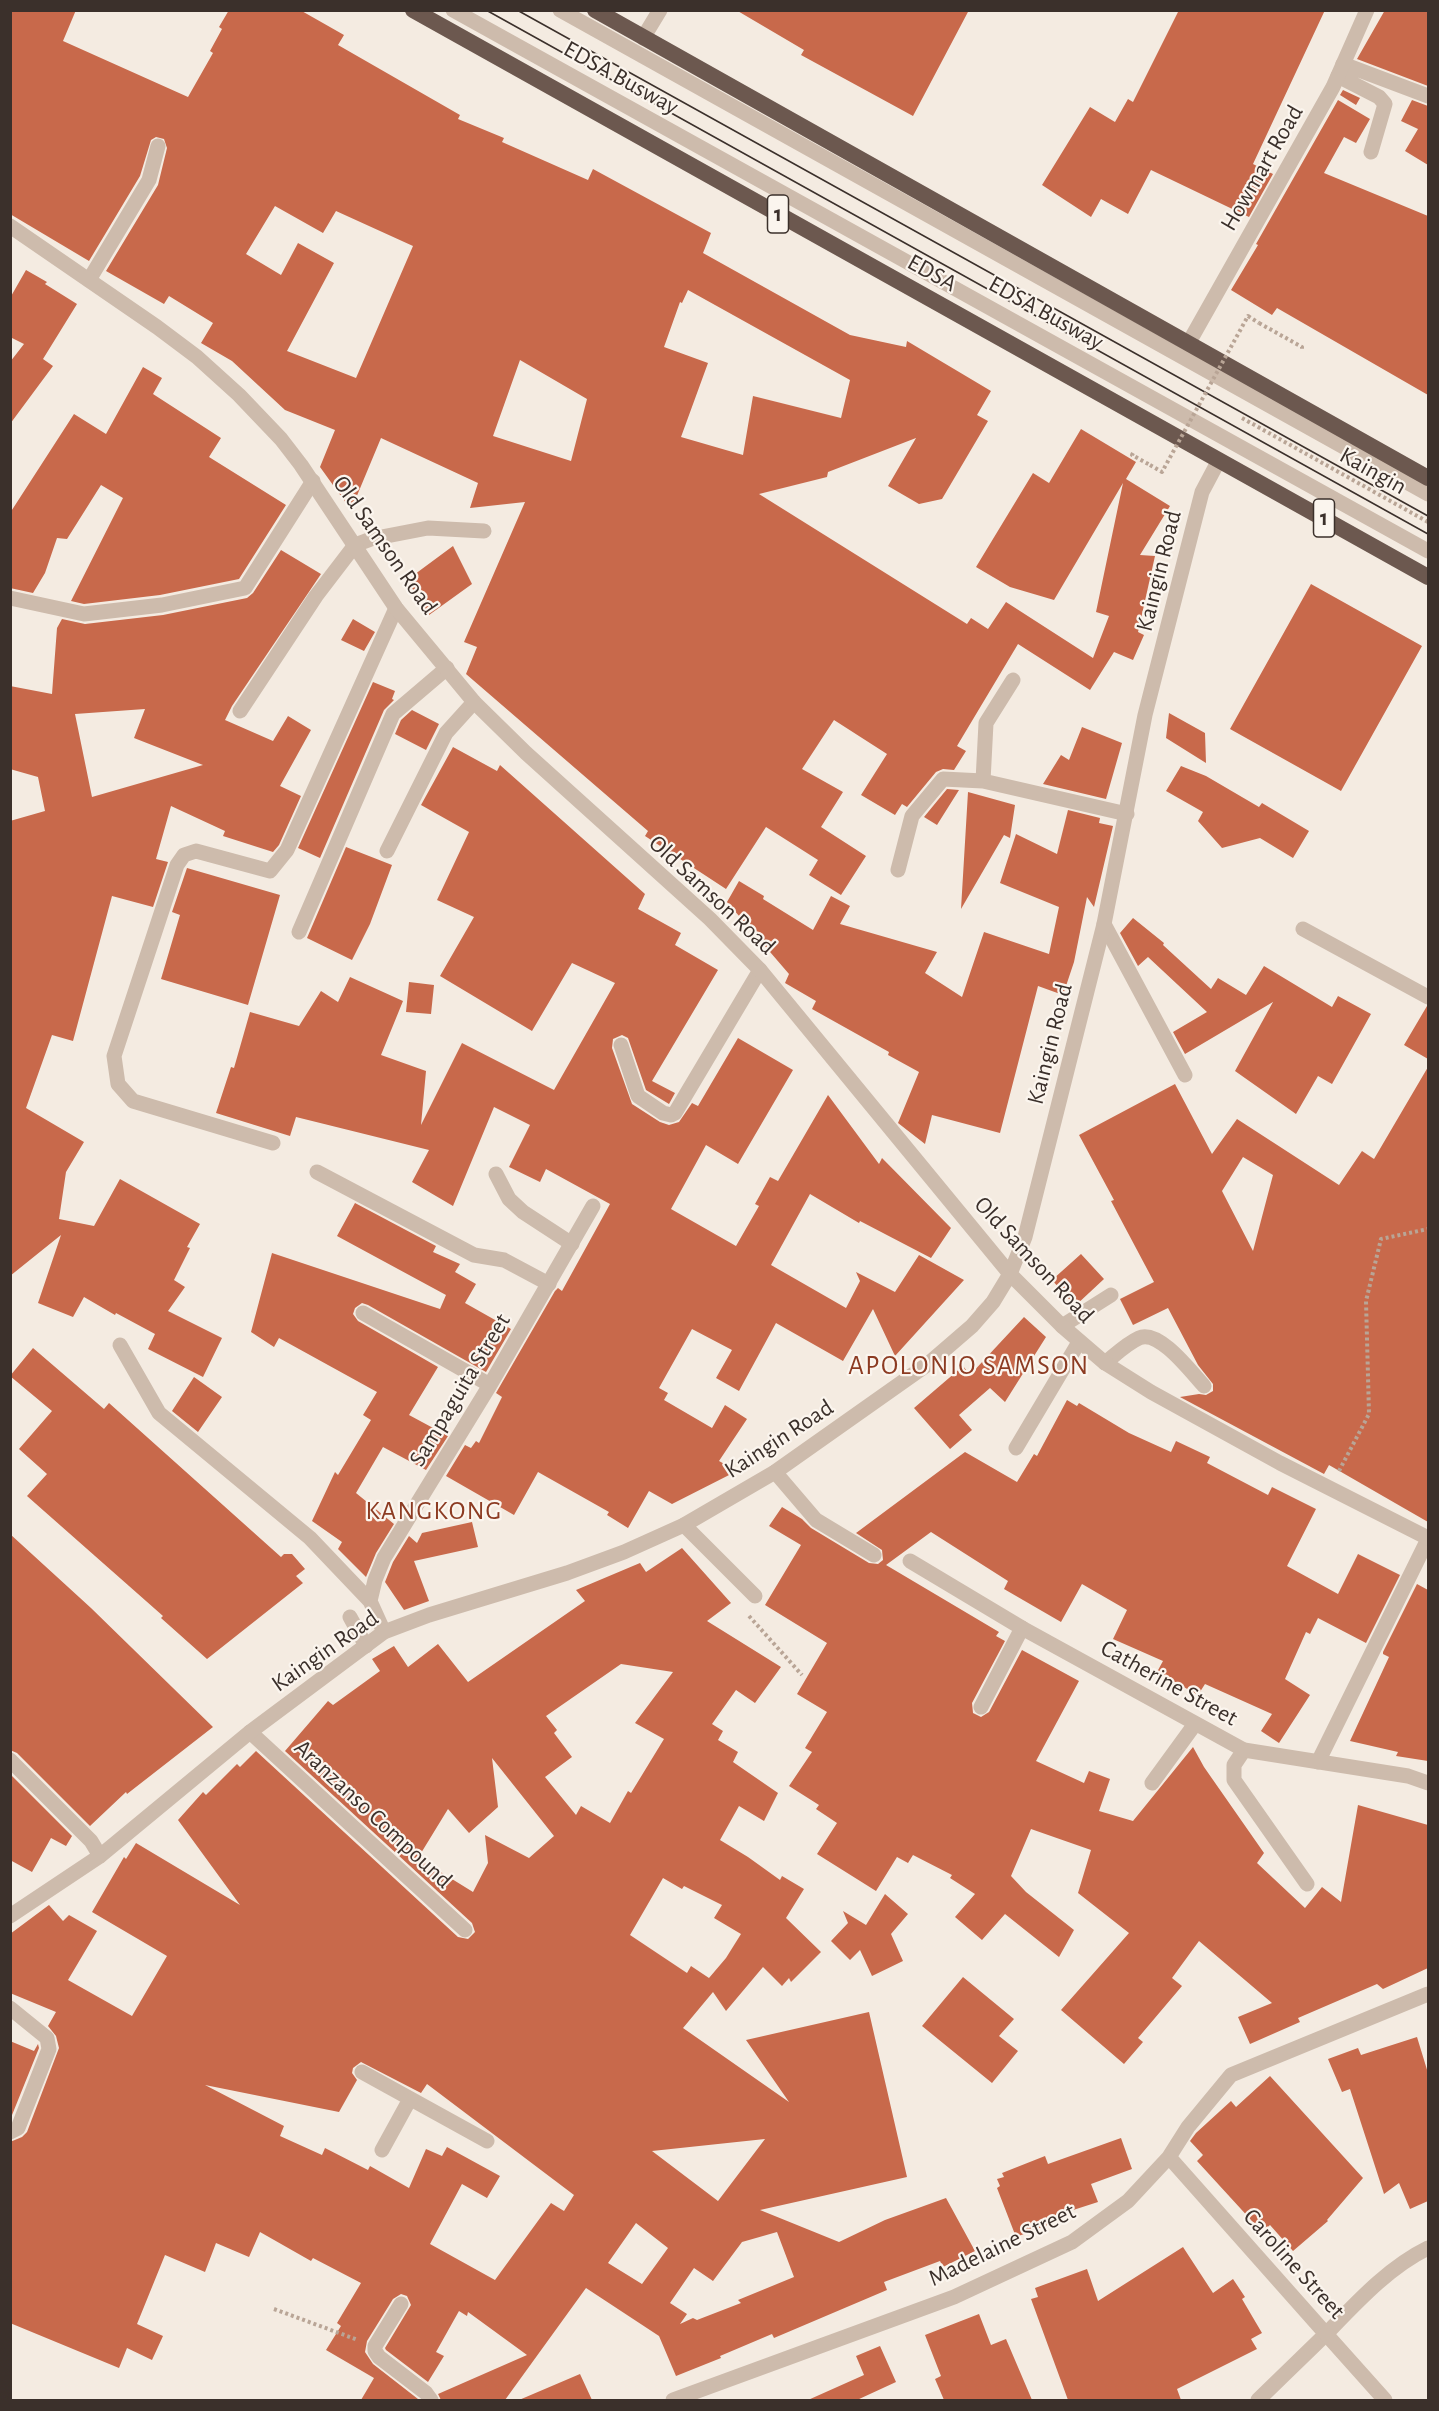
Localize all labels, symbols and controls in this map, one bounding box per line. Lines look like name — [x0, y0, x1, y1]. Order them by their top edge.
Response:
street label: EDSA Busway — [558, 35, 684, 121]
street label: Howmart Road — [1214, 100, 1310, 236]
road number: 1 — [768, 195, 788, 233]
street label: EDSA — [902, 248, 962, 298]
street label: EDSA Busway — [983, 270, 1109, 356]
street label: Kaingin — [1335, 441, 1411, 501]
street label: Old Samson Road — [326, 470, 444, 620]
road number: 1 — [1314, 499, 1334, 537]
street label: Kaingin Road — [1130, 507, 1188, 635]
street label: Old Samson Road — [643, 829, 781, 961]
street label: Kaingin Road — [1021, 980, 1079, 1108]
street label: Old Samson Road — [968, 1191, 1100, 1329]
street label: Sampaguita Street — [403, 1308, 517, 1472]
district label: APOLONIO SAMSON — [848, 1350, 1090, 1382]
street label: Kaingin Road — [719, 1393, 839, 1485]
district label: KANGKONG — [365, 1495, 503, 1527]
street label: Kaingin Road — [266, 1604, 384, 1698]
street label: Catherine Street — [1095, 1634, 1243, 1732]
street label: Aranzanso Compound — [288, 1733, 458, 1895]
street label: Madelaine Street — [924, 2197, 1080, 2293]
street label: Caroline Street — [1237, 2203, 1351, 2325]

